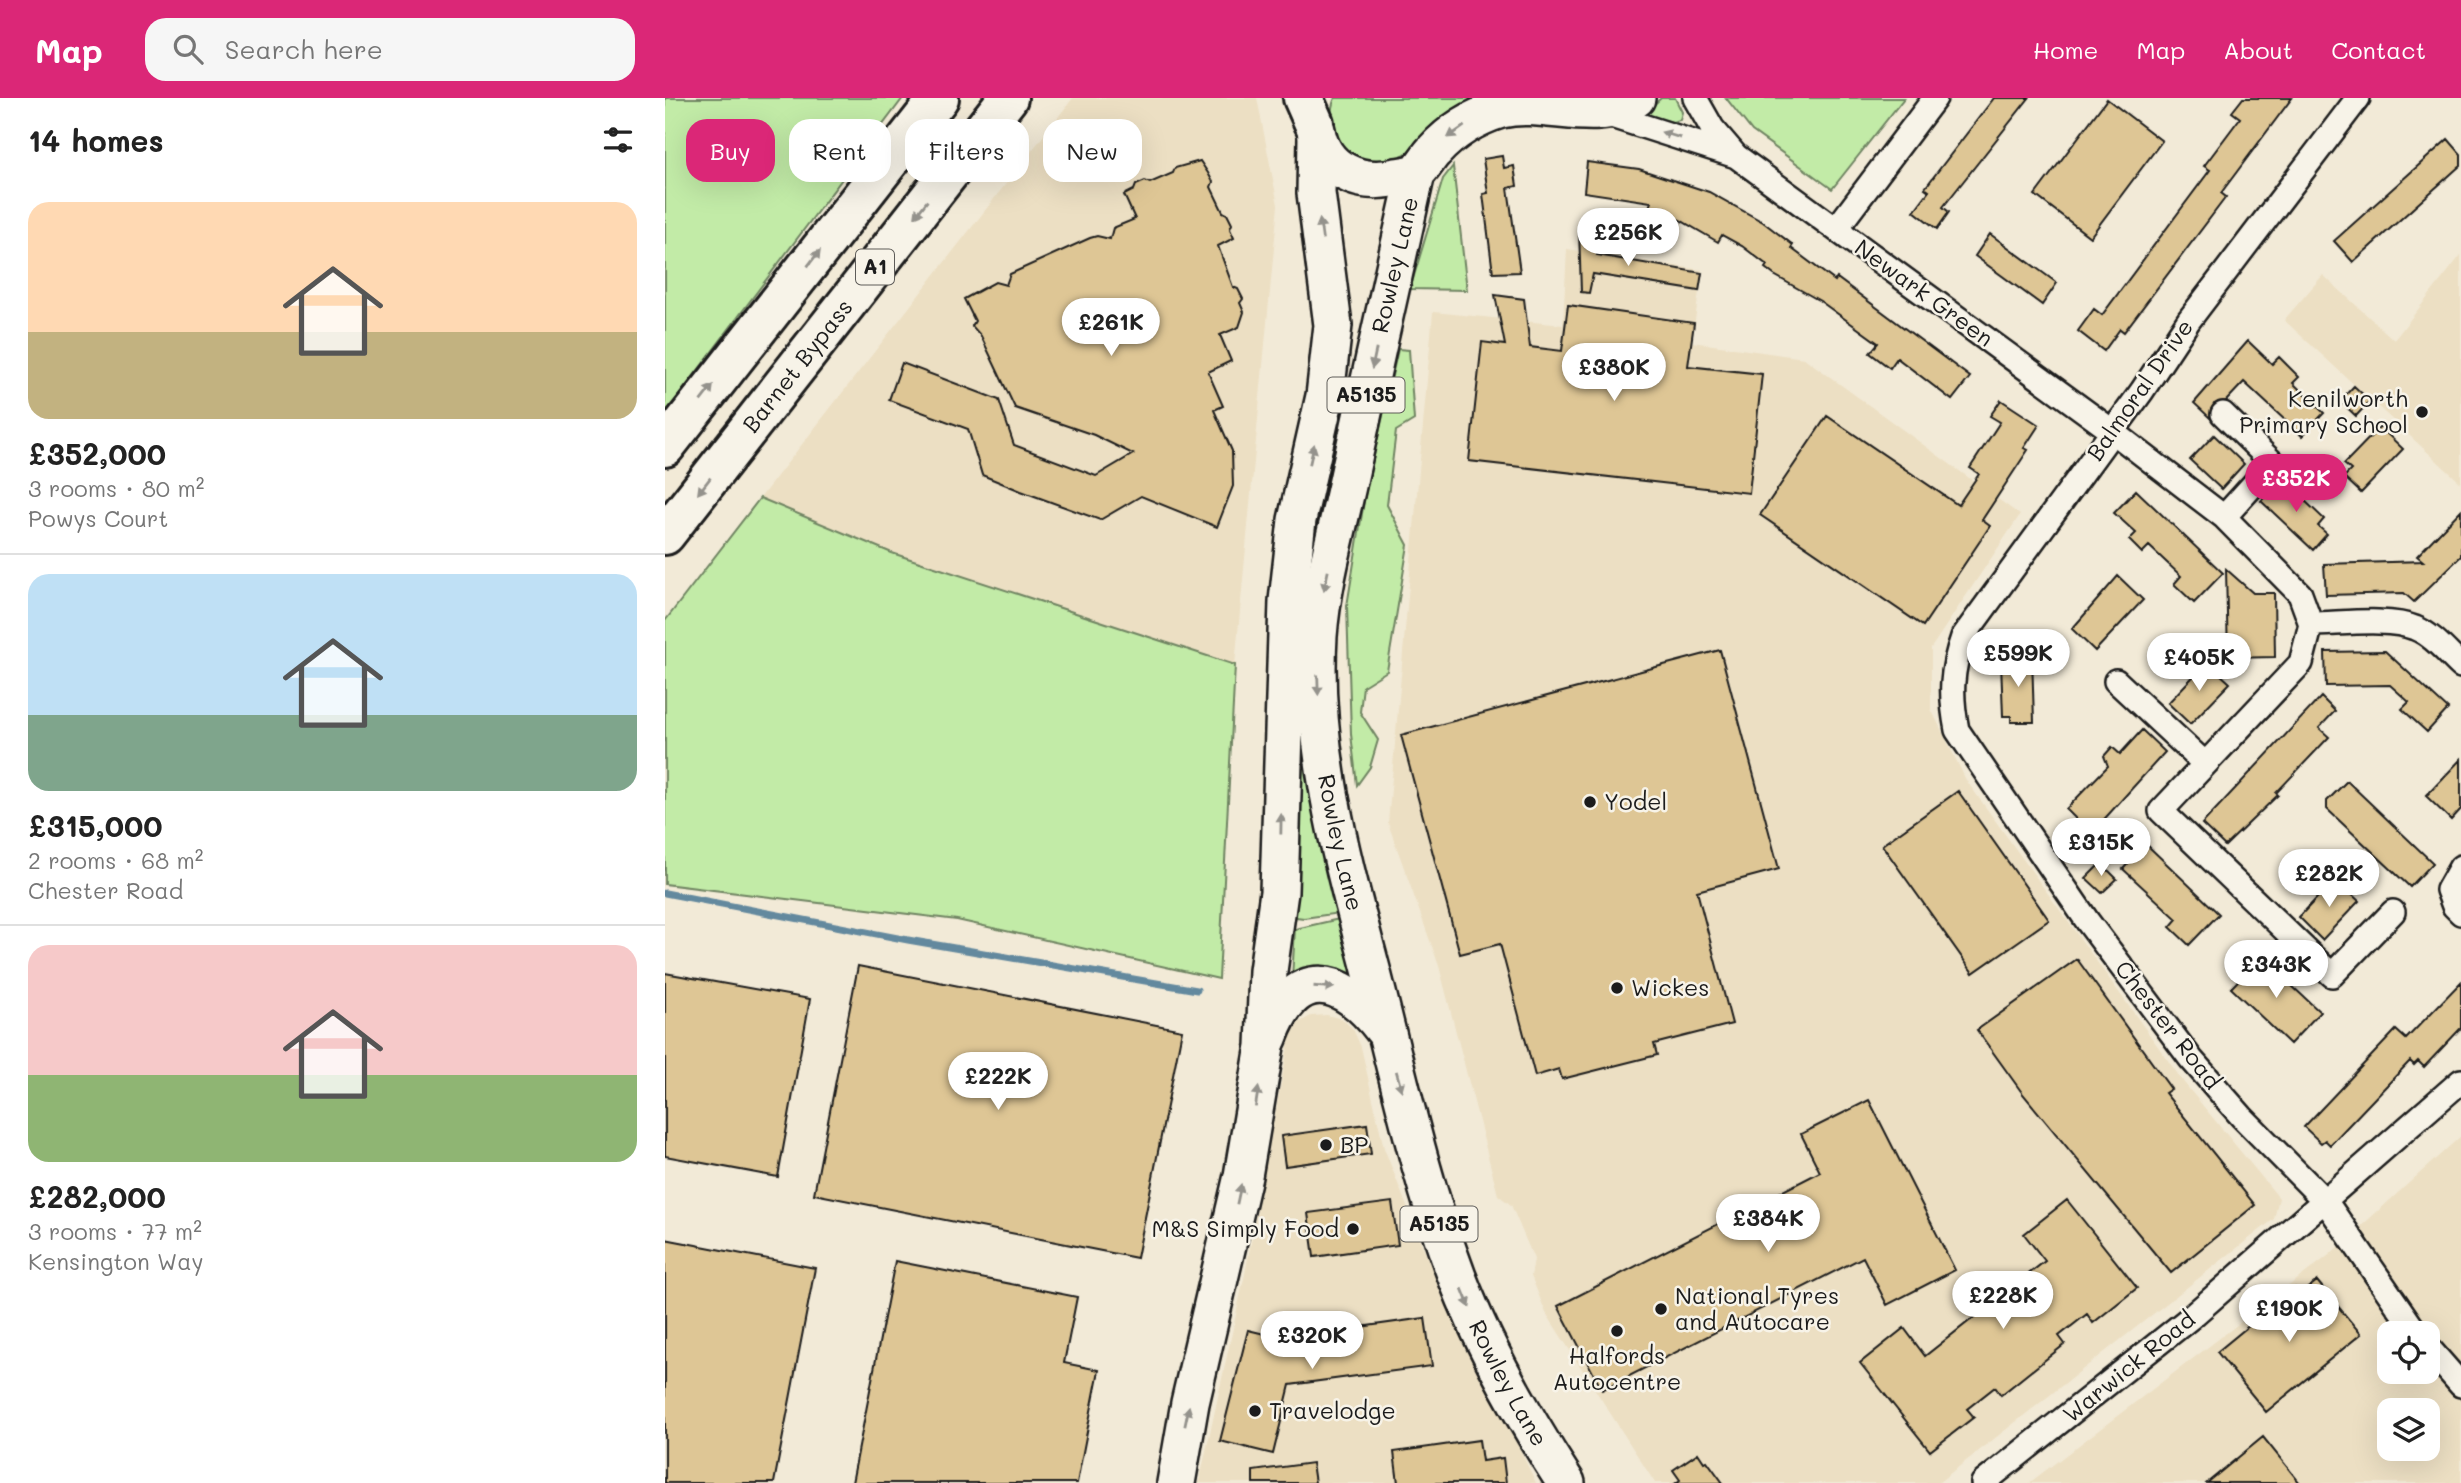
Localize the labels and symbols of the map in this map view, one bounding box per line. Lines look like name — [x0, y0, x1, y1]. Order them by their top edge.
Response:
one-way arrow — [1447, 125, 1465, 139]
one-way arrow — [1660, 129, 1681, 139]
street label: Rowley Lane — [1364, 194, 1424, 336]
one-way arrow — [913, 200, 928, 218]
pin: £256K — [1579, 208, 1677, 268]
one-way arrow — [1316, 218, 1327, 240]
street label: Newark Green — [1849, 232, 2000, 353]
one-way arrow — [806, 249, 821, 267]
road number: A1 — [856, 250, 894, 284]
street label: Barnet Bypass — [735, 292, 859, 438]
pin: £261K — [1062, 299, 1160, 358]
street label: Balmoral Drive — [2079, 313, 2199, 466]
pin: £380K — [1565, 344, 1663, 403]
one-way arrow — [1368, 348, 1379, 370]
road number: A5135 — [1327, 378, 1405, 412]
place label: Kenilworth Primary School — [2239, 383, 2408, 439]
one-way arrow — [700, 385, 715, 403]
marker: Kenilworth Primary School — [2414, 404, 2430, 420]
one-way arrow — [1307, 443, 1318, 465]
pin: £352K — [2247, 454, 2345, 514]
one-way arrow — [696, 476, 711, 494]
one-way arrow — [1320, 570, 1331, 592]
pin: £599K — [1969, 630, 2067, 689]
pin: £405K — [2150, 634, 2248, 693]
one-way arrow — [1312, 675, 1323, 697]
street label: Rowley Lane — [1312, 772, 1371, 914]
place label: Yodel — [1604, 786, 1667, 816]
marker: Yodel — [1582, 794, 1598, 810]
one-way arrow — [1275, 813, 1287, 835]
pin: £315K — [2052, 818, 2150, 878]
pin: £282K — [2280, 850, 2378, 909]
pin: £343K — [2227, 940, 2325, 1000]
street label: Chester Road — [2109, 954, 2228, 1095]
place label: Wickes — [1631, 972, 1709, 1002]
marker: Wickes — [1609, 980, 1625, 996]
one-way arrow — [1313, 982, 1335, 993]
pin: £222K — [949, 1052, 1047, 1112]
one-way arrow — [1394, 1070, 1405, 1092]
one-way arrow — [1252, 1086, 1263, 1108]
place label: BP — [1340, 1129, 1368, 1159]
marker: BP — [1318, 1137, 1334, 1153]
one-way arrow — [1234, 1183, 1245, 1205]
pin: £384K — [1719, 1194, 1817, 1254]
road number: A5135 — [1401, 1206, 1477, 1242]
place label: M&S Simply Food — [1151, 1213, 1339, 1243]
marker: M&S Simply Food — [1345, 1221, 1361, 1237]
pin: £228K — [1954, 1272, 2052, 1331]
place label: National Tyres and Autocare — [1675, 1280, 1839, 1336]
pin: £190K — [2240, 1284, 2338, 1344]
one-way arrow — [1460, 1288, 1471, 1309]
marker: National Tyres and Autocare — [1653, 1301, 1669, 1317]
street label: Warwick Road — [2056, 1304, 2201, 1429]
pin: £320K — [1263, 1312, 1361, 1371]
street label: Rowley Lane — [1463, 1315, 1555, 1451]
marker: Halfords Autocentre — [1609, 1323, 1625, 1339]
place label: Halfords Autocentre — [1553, 1340, 1681, 1396]
place label: Travelodge — [1269, 1395, 1396, 1425]
marker: Travelodge — [1247, 1403, 1263, 1419]
one-way arrow — [1182, 1405, 1193, 1427]

